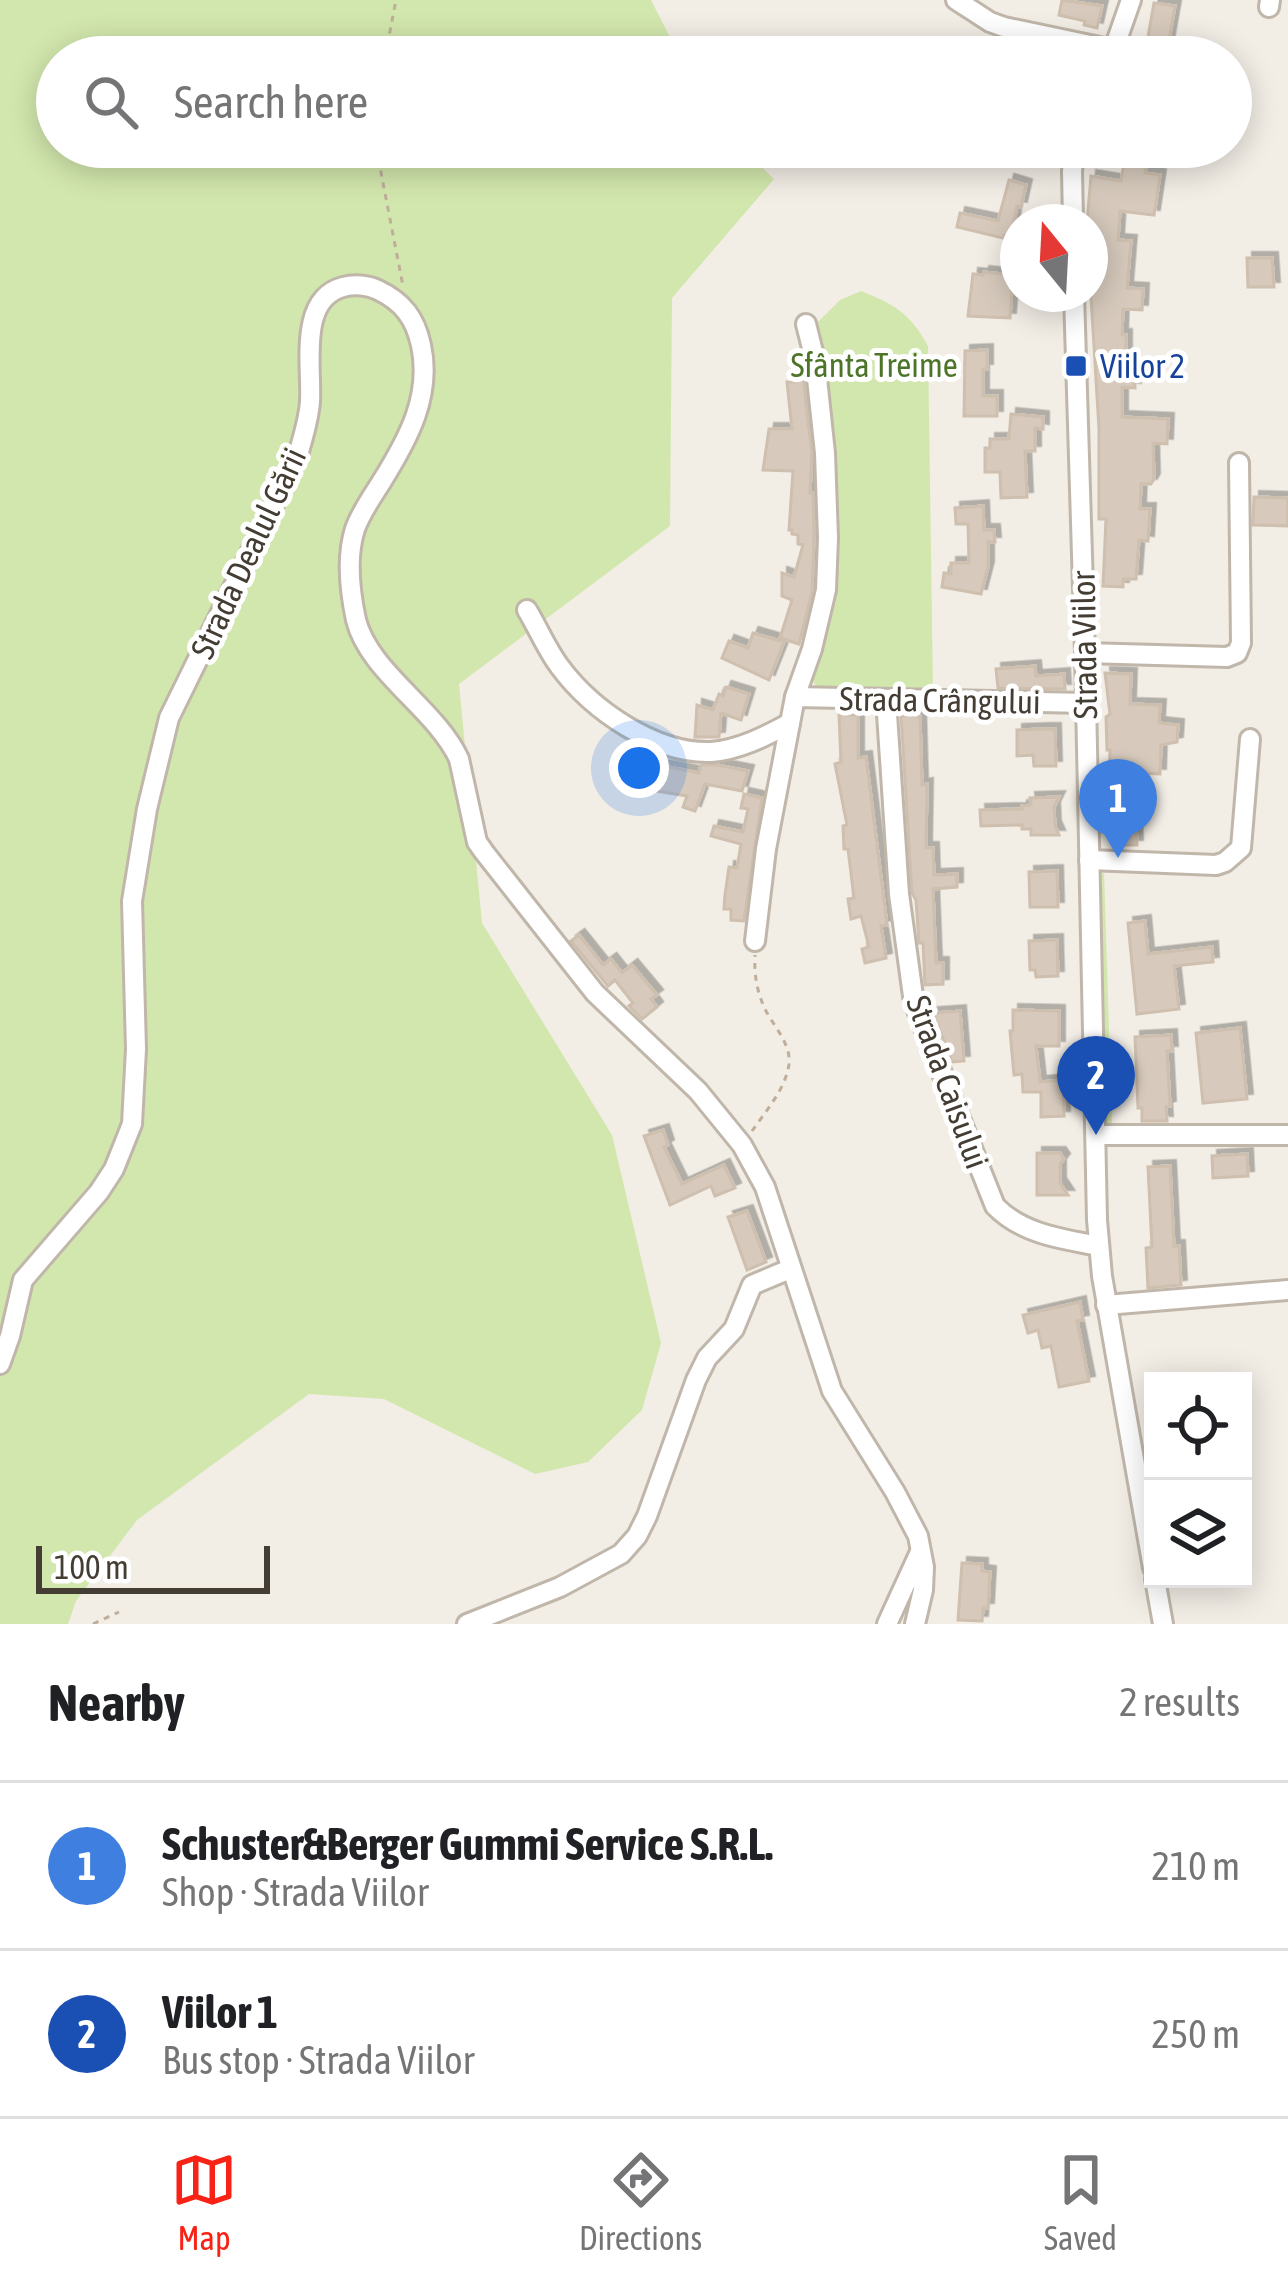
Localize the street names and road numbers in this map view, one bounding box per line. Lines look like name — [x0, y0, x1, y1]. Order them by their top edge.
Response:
street label: Strada Dealul Gării — [183, 442, 313, 664]
street label: Strada Viilor — [1064, 569, 1104, 719]
street label: Strada Crângului — [839, 679, 1041, 721]
street label: Strada Caisului — [899, 990, 997, 1174]

